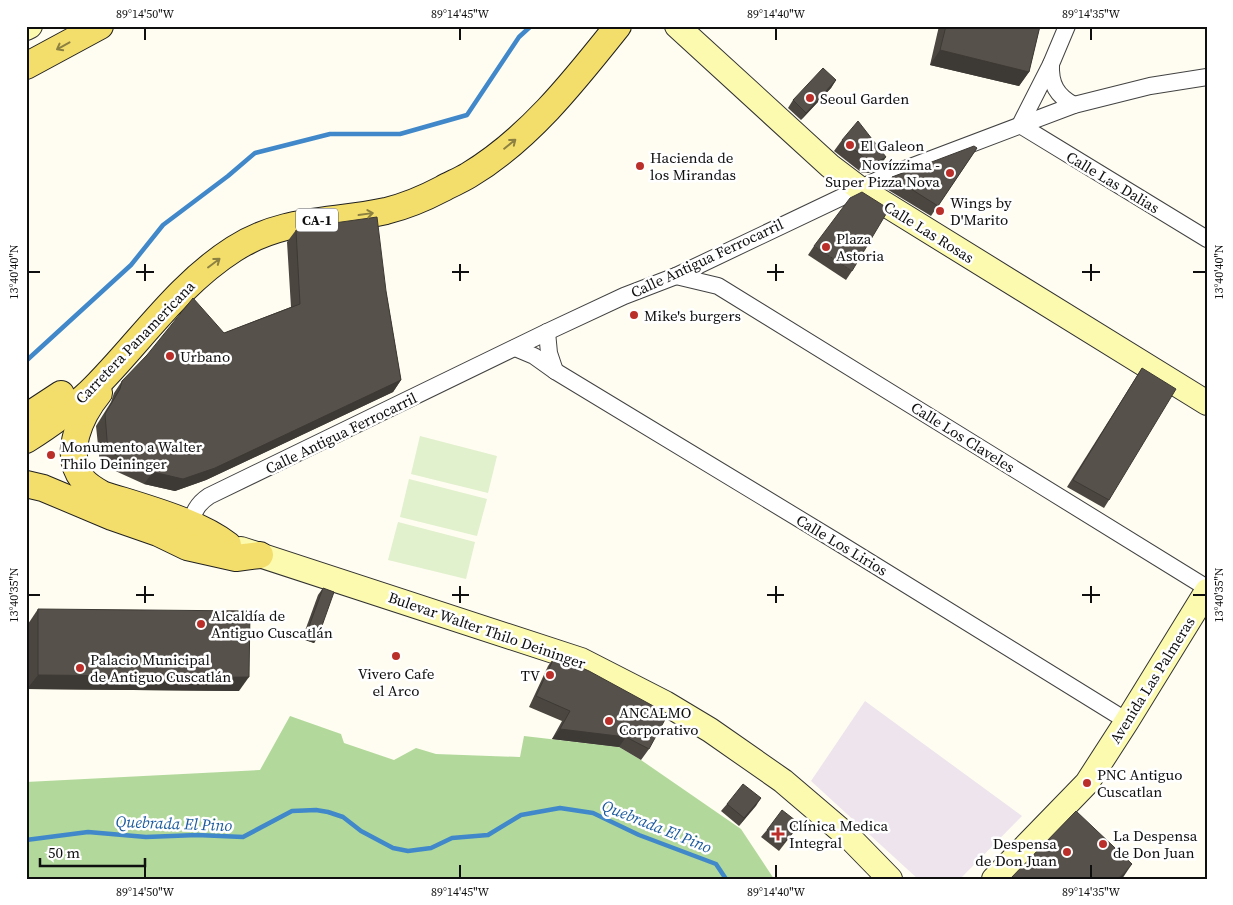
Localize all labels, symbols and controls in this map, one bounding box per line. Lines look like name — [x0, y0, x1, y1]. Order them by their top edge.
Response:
text: 89°14'50"W — [116, 6, 174, 22]
text: 89°14'45"W — [431, 6, 489, 22]
text: 89°14'40"W — [747, 6, 805, 22]
text: 89°14'35"W — [1062, 6, 1120, 22]
one-way arrow — [56, 42, 71, 51]
place label: Seoul Garden — [820, 88, 909, 109]
marker: Seoul Garden — [804, 92, 816, 104]
place label: El Galeon — [860, 135, 924, 156]
one-way arrow — [504, 139, 517, 150]
marker: El Galeon — [844, 139, 856, 151]
street label: Calle Las Dalias — [1063, 146, 1163, 218]
place label: Hacienda de los Mirandas — [650, 147, 736, 185]
place label: Novízzima - Super Pizza Nova — [825, 154, 940, 192]
marker: Hacienda de los Mirandas — [634, 160, 646, 172]
marker: Novízzima - Super Pizza Nova — [944, 167, 956, 179]
place label: Wings by D'Marito — [950, 192, 1012, 230]
street label: Calle Las Rosas — [880, 196, 978, 268]
marker: Wings by D'Marito — [934, 205, 946, 217]
road number: CA-1 — [296, 208, 338, 232]
one-way arrow — [358, 208, 374, 218]
street label: Calle Antigua Ferrocarril — [627, 213, 787, 303]
place label: Plaza Astoria — [836, 228, 884, 266]
marker: Plaza Astoria — [820, 241, 832, 253]
text: 13°40'40"N — [6, 244, 22, 300]
text: 13°40'40"N — [1211, 244, 1227, 300]
one-way arrow — [207, 258, 220, 269]
street label: Carretera Panamericana — [71, 276, 200, 408]
place label: Mike's burgers — [644, 305, 741, 326]
marker: Mike's burgers — [628, 309, 640, 321]
place label: Urbano — [180, 346, 230, 367]
marker: Urbano — [164, 350, 176, 362]
street label: Calle Antigua Ferrocarril — [262, 387, 421, 479]
street label: Calle Los Claveles — [907, 397, 1019, 477]
place label: Monumento a Walter Thilo Deininger — [61, 436, 203, 474]
marker: Monumento a Walter Thilo Deininger — [45, 449, 57, 461]
street label: Calle Los Lirios — [792, 509, 892, 581]
text: 13°40'35"N — [6, 567, 22, 623]
text: 13°40'35"N — [1211, 567, 1227, 623]
street label: Bulevar Walter Thilo Deininger — [385, 586, 589, 674]
place label: Alcaldía de Antiguo Cuscatlán — [211, 605, 333, 643]
street label: Avenida Las Palmeras — [1104, 613, 1200, 747]
marker: Alcaldía de Antiguo Cuscatlán — [195, 618, 207, 630]
place label: Palacio Municipal de Antiguo Cuscatlán — [90, 649, 231, 687]
marker: Vivero Cafe el Arco — [390, 650, 402, 662]
marker: Palacio Municipal de Antiguo Cuscatlán — [74, 662, 86, 674]
place label: Vivero Cafe el Arco — [358, 663, 435, 701]
place label: TV — [521, 665, 540, 686]
marker: TV — [544, 669, 556, 681]
place label: ANCALMO Corporativo — [619, 702, 698, 740]
marker: ANCALMO Corporativo — [603, 715, 615, 727]
place label: PNC Antiguo Cuscatlan — [1097, 764, 1182, 802]
marker: PNC Antiguo Cuscatlan — [1081, 777, 1093, 789]
water label: Quebrada El Pino — [599, 794, 715, 858]
water label: Quebrada El Pino — [115, 810, 233, 836]
place label: Clínica Medica Integral — [789, 815, 889, 853]
place label: La Despensa de Don Juan — [1113, 825, 1198, 863]
marker: Clínica Medica Integral — [771, 827, 785, 841]
place label: Despensa de Don Juan — [975, 833, 1057, 871]
scale bar — [40, 835, 145, 867]
marker: La Despensa de Don Juan — [1097, 838, 1109, 850]
text: 50 m — [48, 842, 80, 863]
marker: Despensa de Don Juan — [1061, 846, 1073, 858]
text: 89°14'50"W — [116, 884, 174, 900]
text: 89°14'45"W — [431, 884, 489, 900]
text: 89°14'40"W — [747, 884, 805, 900]
text: 89°14'35"W — [1062, 884, 1120, 900]

